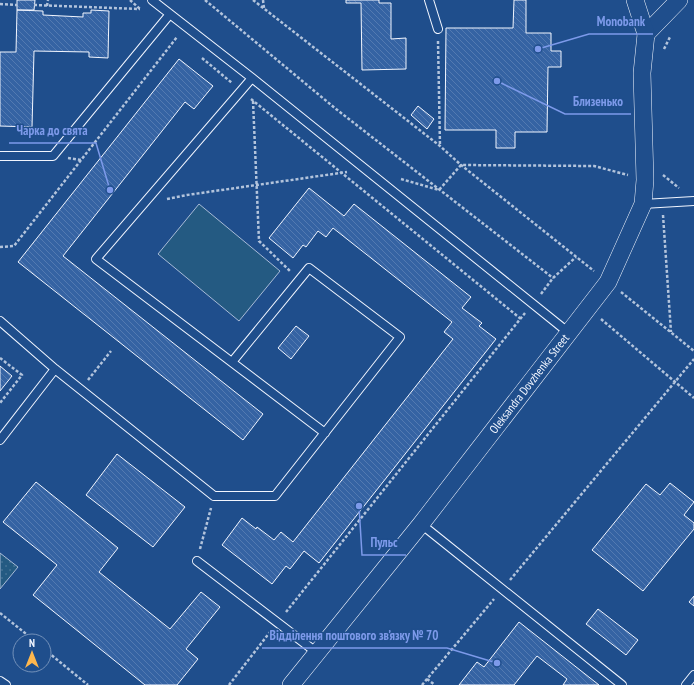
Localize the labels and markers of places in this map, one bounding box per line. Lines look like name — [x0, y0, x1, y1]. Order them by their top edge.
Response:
callout: Monobank — [589, 9, 653, 34]
callout: Близенько — [565, 89, 631, 114]
callout: Чарка до свята — [9, 118, 96, 143]
callout: Пульс — [362, 530, 406, 555]
callout: Відділення поштового зв’язку № 70 — [262, 623, 447, 648]

